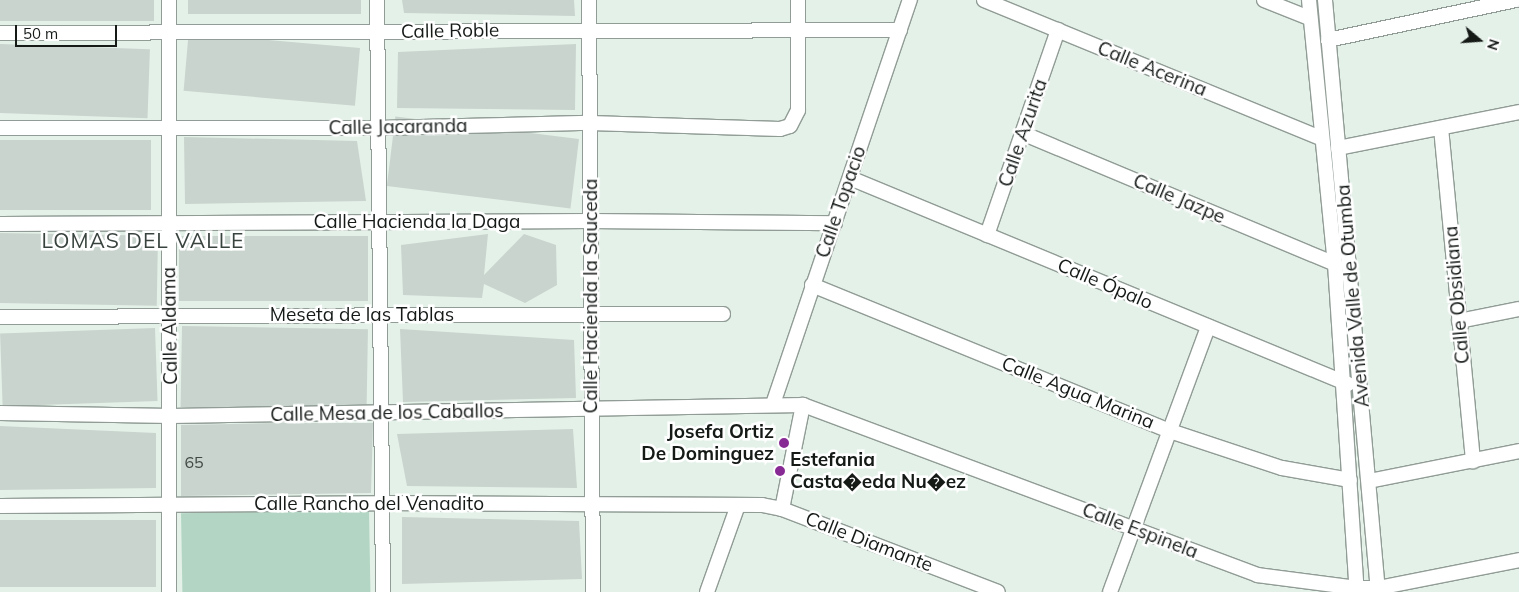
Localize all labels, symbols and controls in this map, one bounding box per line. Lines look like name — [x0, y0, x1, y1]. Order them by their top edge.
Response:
scale bar — [18, 15, 120, 47]
north arrow — [1454, 15, 1504, 65]
street label: Calle Roble — [401, 19, 499, 43]
text: 50 m — [23, 24, 58, 43]
street label: Calle Acerina — [1094, 37, 1210, 101]
text: N — [1483, 37, 1503, 52]
street label: Calle Azurita — [994, 76, 1052, 190]
street label: Calle Jacaranda — [328, 114, 468, 140]
street label: Calle Topacio — [811, 143, 871, 261]
street label: Calle Jazpe — [1130, 169, 1228, 229]
street label: Calle Hacienda la Sauceda — [580, 179, 602, 413]
street label: Avenida Valle de Otumba — [1332, 184, 1374, 408]
street label: Calle Hacienda la Daga — [314, 211, 520, 233]
street label: Calle Obsidiana — [1440, 225, 1474, 365]
district label: LOMAS DEL VALLE — [40, 227, 246, 253]
street label: Calle Ópalo — [1054, 254, 1156, 314]
street label: Calle Aldama — [158, 267, 182, 385]
street label: Meseta de las Tablas — [270, 304, 454, 326]
street label: Calle Agua Marina — [998, 352, 1158, 434]
street label: Calle Mesa de los Caballos — [270, 400, 504, 426]
place label: Josefa Ortiz De Dominguez — [641, 421, 774, 465]
marker: Josefa Ortiz De Dominguez — [778, 437, 790, 449]
place label: Estefania Casta�eda Nu�ez — [790, 449, 966, 493]
house number: 65 — [184, 452, 204, 472]
marker: Estefania Casta�eda Nu�ez — [774, 465, 786, 477]
street label: Calle Rancho del Venadito — [254, 493, 484, 515]
street label: Calle Espinela — [1079, 498, 1201, 564]
street label: Calle Diamante — [802, 507, 936, 577]

